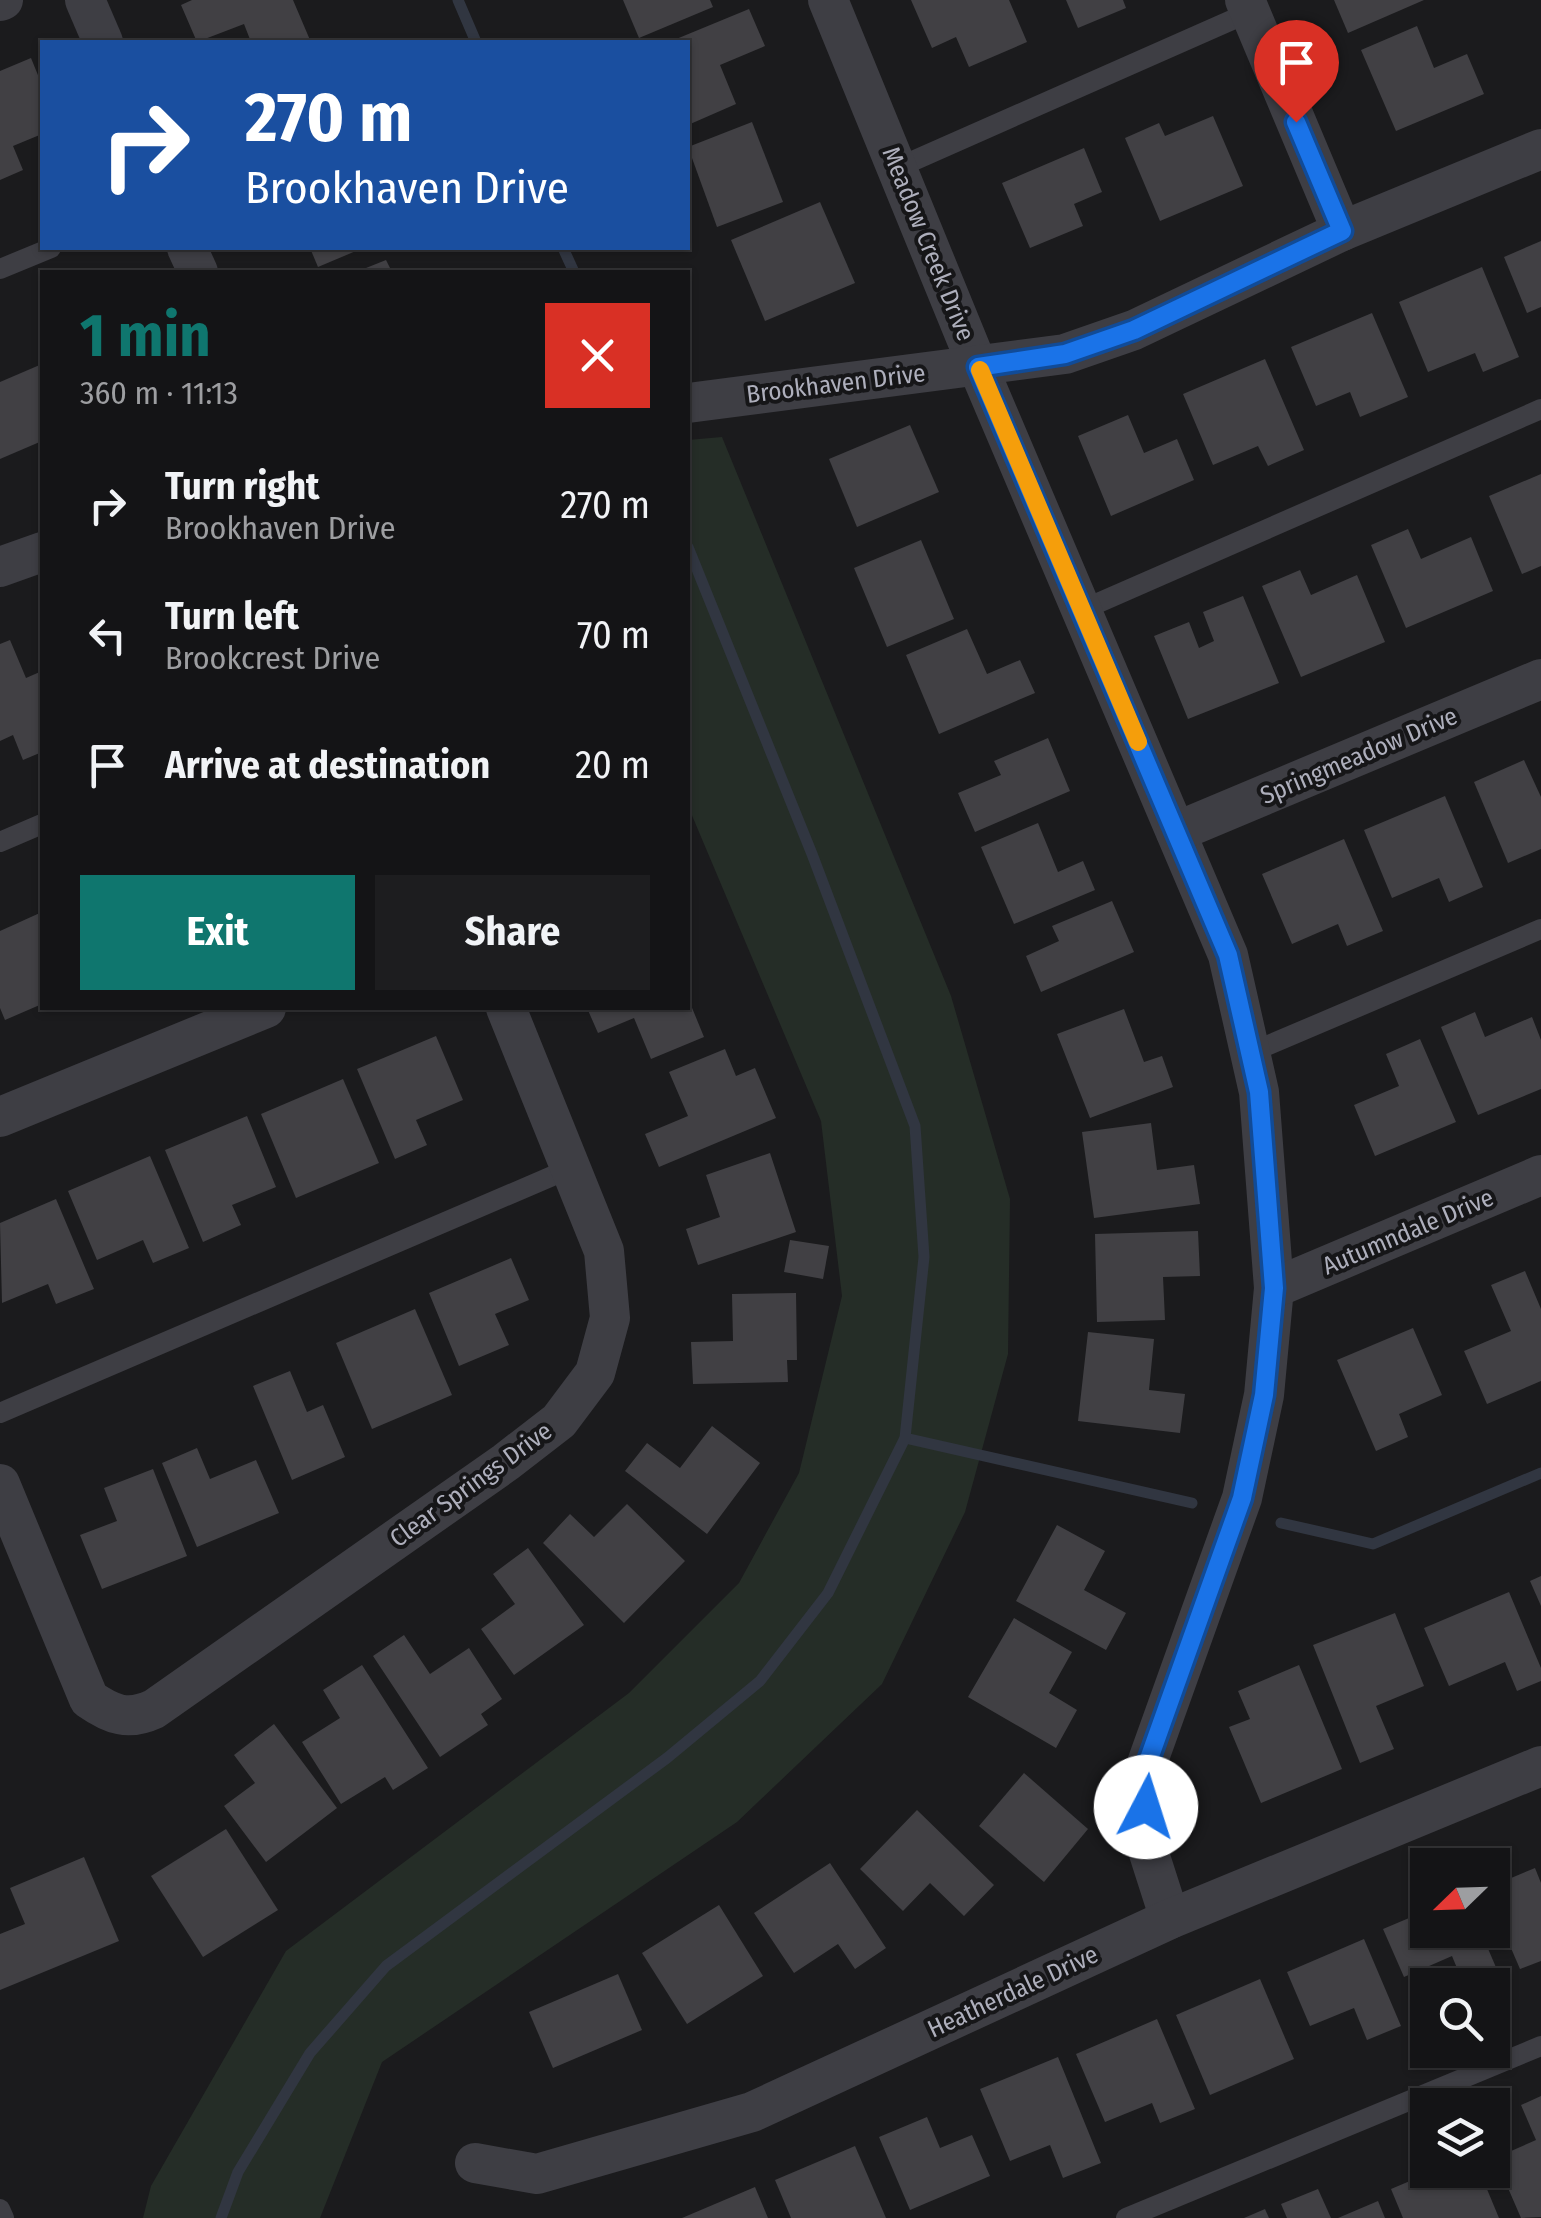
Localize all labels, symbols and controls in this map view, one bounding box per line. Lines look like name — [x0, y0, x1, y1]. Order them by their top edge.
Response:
pin — [1254, 20, 1339, 123]
icon: arrive — [1269, 35, 1324, 90]
text: 270 m — [245, 76, 412, 160]
icon: right — [80, 80, 210, 210]
street label: Meadow Creek Drive — [875, 143, 981, 345]
text: Brookhaven Drive — [245, 161, 569, 215]
text: 1 min — [80, 300, 211, 372]
button: close — [545, 303, 650, 408]
street label: Brookhaven Drive — [745, 358, 927, 410]
text: 360 m · 11:13 — [80, 374, 238, 412]
text: Turn right — [165, 463, 319, 509]
icon: right — [80, 478, 135, 533]
text: 270 m — [561, 482, 650, 528]
text: Brookhaven Drive — [165, 509, 395, 547]
text: Turn left — [165, 593, 299, 639]
icon: left — [80, 608, 135, 663]
text: 70 m — [577, 612, 650, 658]
text: Brookcrest Drive — [165, 639, 380, 677]
street label: Springmeadow Drive — [1256, 701, 1462, 811]
icon: arrive — [80, 738, 135, 793]
text: Arrive at destination — [165, 742, 490, 788]
text: 20 m — [575, 742, 650, 788]
button: Exit — [80, 875, 355, 990]
button: Share — [375, 875, 650, 990]
street label: Autumndale Drive — [1318, 1182, 1498, 1282]
street label: Clear Springs Drive — [384, 1416, 558, 1554]
position arrow — [1094, 1755, 1198, 1859]
north arrow — [1410, 1848, 1510, 1948]
map controls — [1410, 1848, 1510, 2188]
street label: Heatherdale Drive — [923, 1939, 1103, 2045]
button: search — [1410, 1968, 1510, 2068]
button: layers — [1410, 2088, 1510, 2188]

